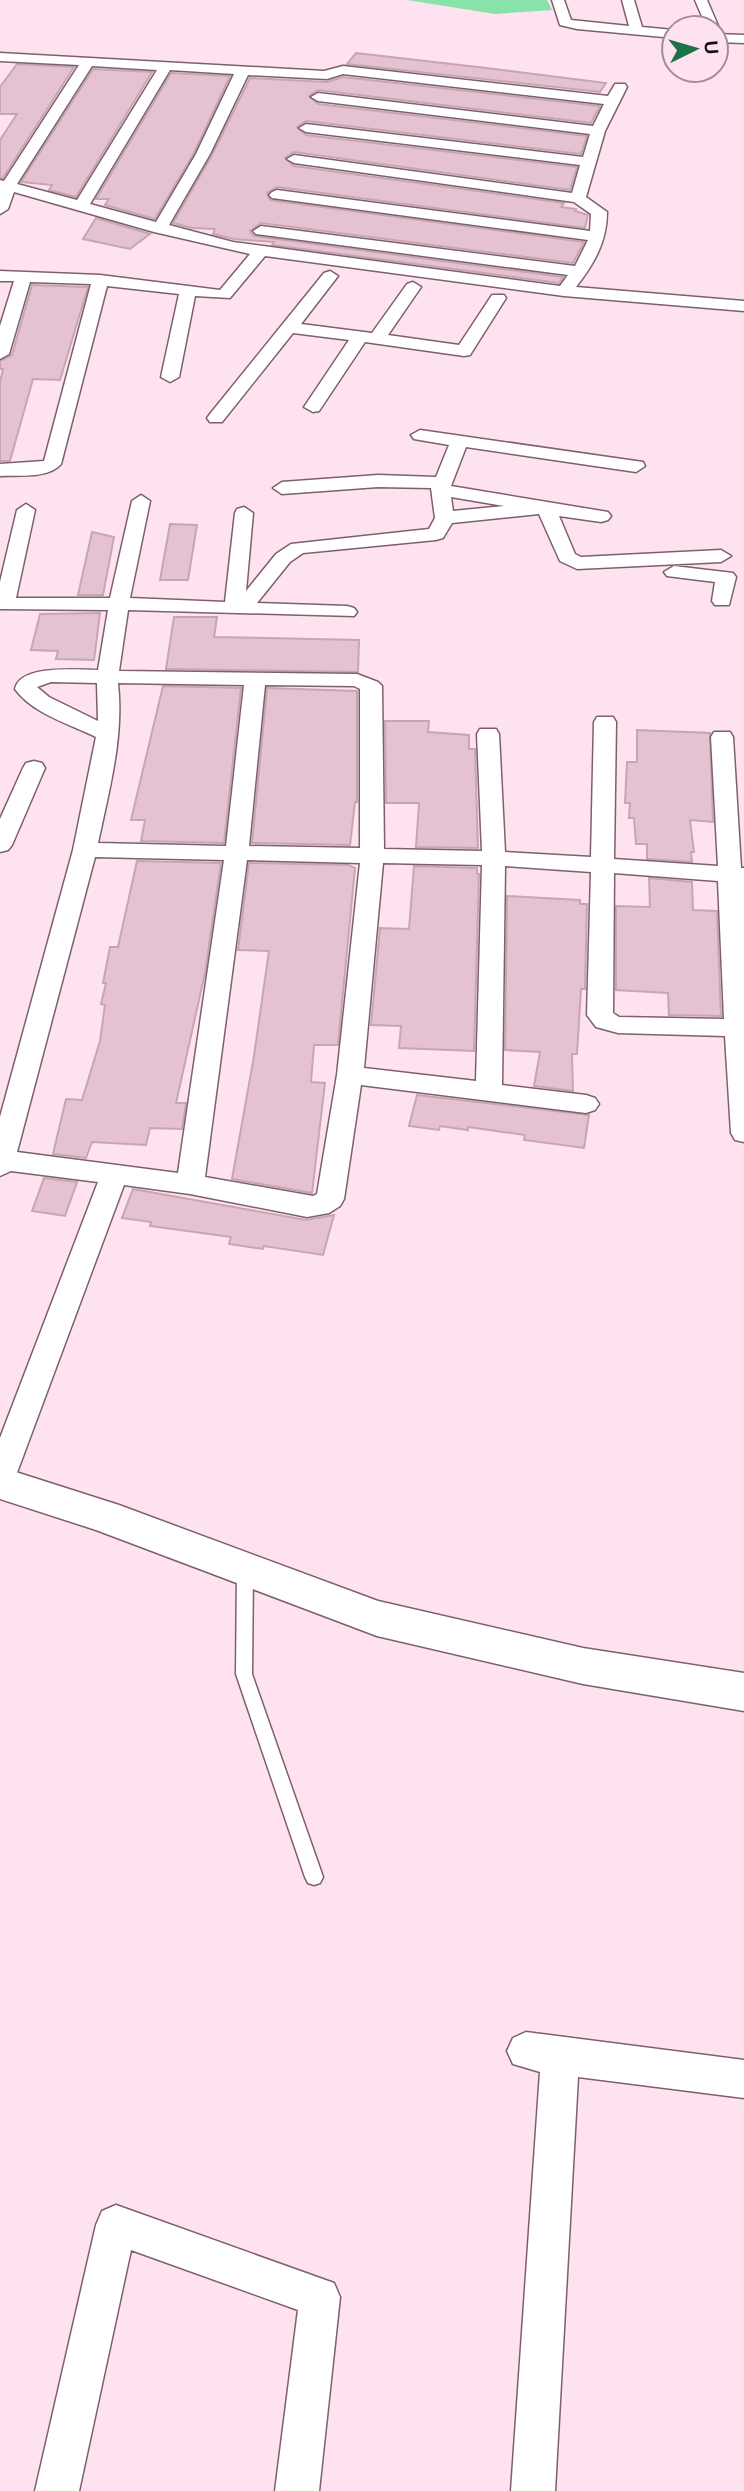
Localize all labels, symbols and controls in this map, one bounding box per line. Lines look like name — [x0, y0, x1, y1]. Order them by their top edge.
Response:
north arrow — [660, 14, 730, 84]
text: U — [700, 40, 722, 55]

